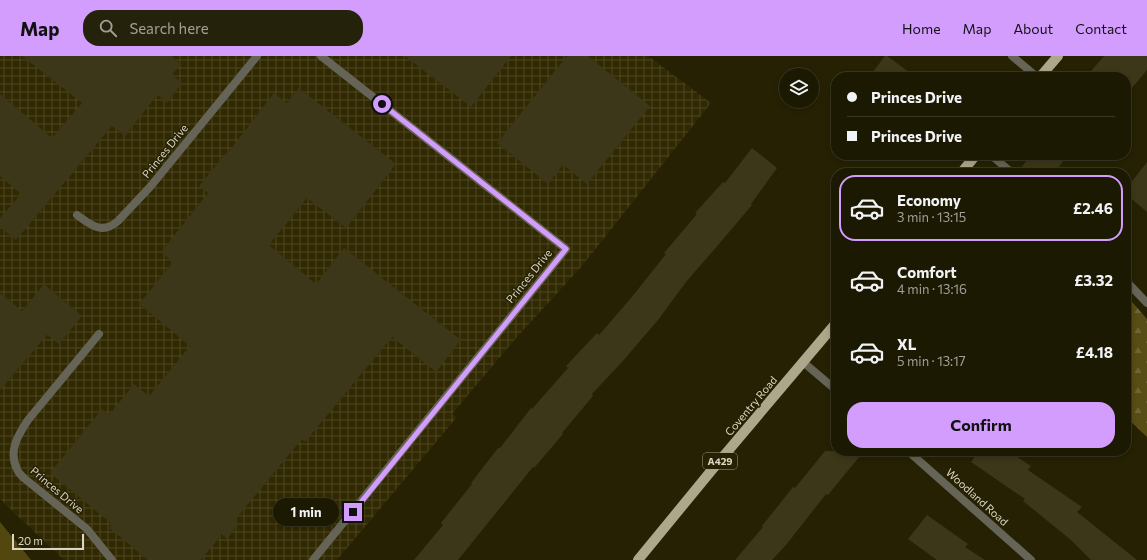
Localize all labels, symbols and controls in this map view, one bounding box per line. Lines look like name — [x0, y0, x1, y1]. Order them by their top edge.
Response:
search box — [83, 10, 363, 46]
text: Map — [20, 17, 59, 40]
icon: search — [97, 17, 119, 39]
text: Search here — [129, 19, 209, 37]
text: Home — [902, 20, 941, 37]
text: Map — [963, 20, 991, 37]
text: About — [1013, 20, 1053, 37]
text: Contact — [1075, 20, 1127, 37]
map controls — [779, 68, 819, 108]
button: layers — [779, 68, 819, 108]
text: Princes Drive — [871, 88, 962, 106]
route start — [373, 95, 391, 113]
street label: Princes Drive — [139, 121, 190, 180]
text: Princes Drive — [871, 127, 962, 145]
icon: car — [849, 190, 885, 226]
text: Economy — [897, 191, 961, 209]
text: £2.46 — [1073, 199, 1113, 217]
text: 3 min · 13:15 — [897, 209, 966, 225]
street label: Princes Drive — [503, 246, 554, 305]
icon: car — [849, 262, 885, 298]
text: Comfort — [897, 263, 957, 281]
text: £3.32 — [1074, 271, 1113, 289]
text: 4 min · 13:16 — [897, 281, 967, 297]
icon: car — [849, 334, 885, 370]
text: XL — [897, 335, 916, 353]
text: £4.18 — [1076, 343, 1113, 361]
text: 5 min · 13:17 — [897, 353, 966, 369]
street label: Coventry Road — [722, 373, 779, 438]
button: Confirm — [847, 402, 1115, 448]
road number: A429 — [703, 453, 737, 469]
street label: Princes Drive — [28, 464, 87, 516]
street label: Woodland Road — [944, 465, 1011, 528]
callout: 1 min — [273, 498, 339, 526]
route end — [344, 503, 362, 521]
text: 1 min — [291, 504, 321, 520]
scale bar — [12, 532, 84, 551]
text: 20 m — [18, 534, 43, 547]

